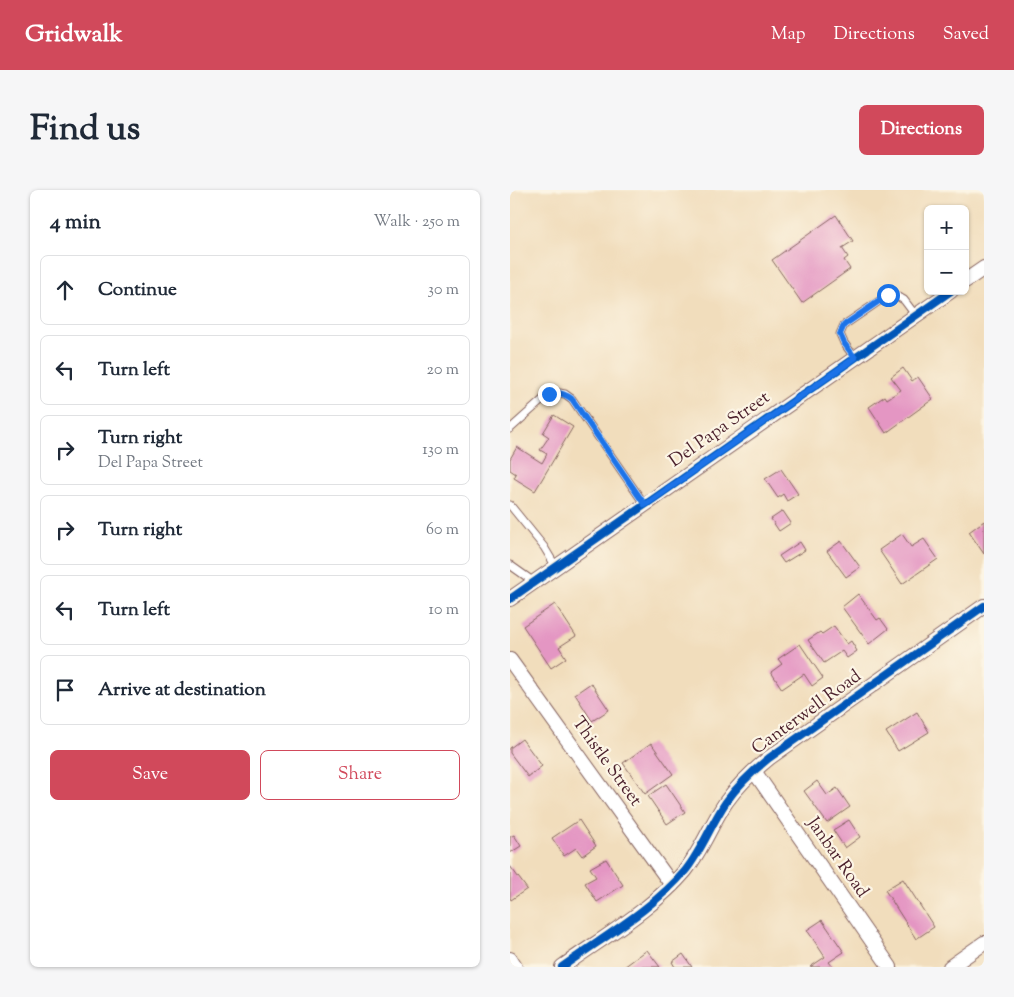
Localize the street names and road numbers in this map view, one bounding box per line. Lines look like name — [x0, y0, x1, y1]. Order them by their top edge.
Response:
street label: Del Papa Street — [664, 386, 776, 474]
street label: Canterwell Road — [747, 664, 867, 762]
street label: Thistle Street — [565, 712, 647, 812]
street label: Janbar Road — [799, 812, 874, 904]

